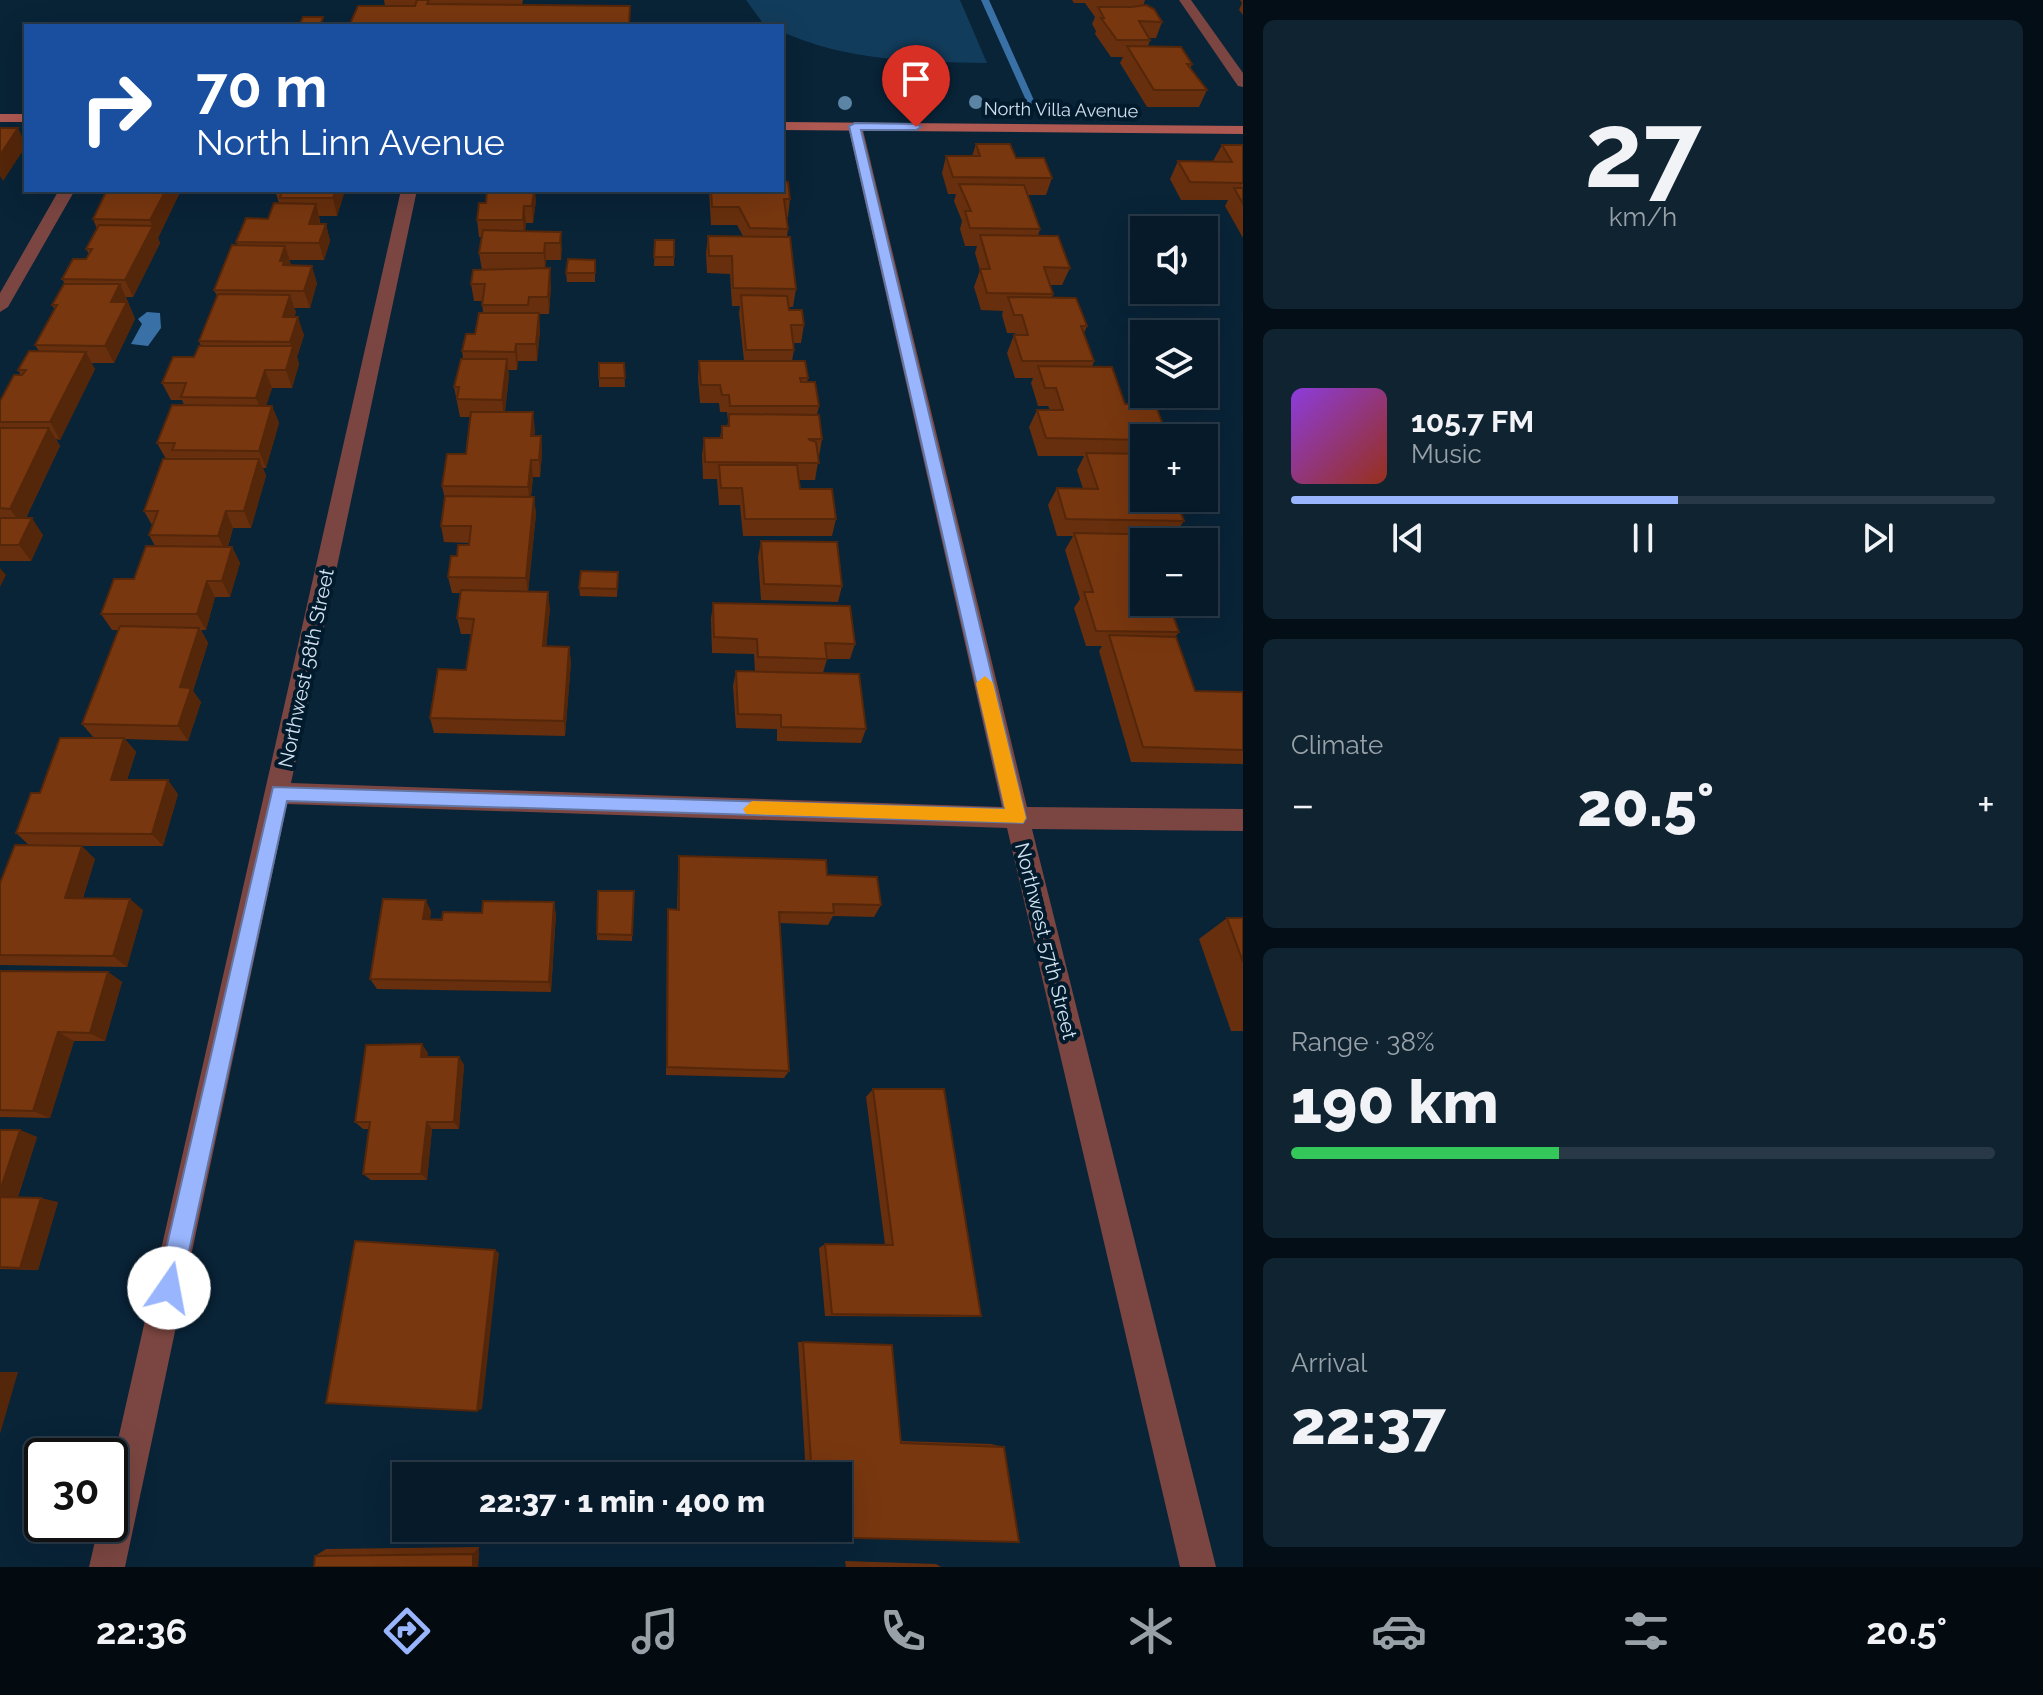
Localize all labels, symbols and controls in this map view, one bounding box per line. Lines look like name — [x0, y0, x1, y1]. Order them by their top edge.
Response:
pin — [882, 45, 950, 127]
text: 70 m — [196, 54, 327, 120]
icon: right — [64, 56, 168, 160]
icon: arrive — [894, 57, 938, 101]
text: 27 — [1584, 89, 1702, 211]
street label: North Villa Avenue — [984, 98, 1139, 121]
text: North Linn Avenue — [196, 121, 505, 163]
text: km/h — [1609, 202, 1677, 232]
map controls — [1130, 216, 1218, 616]
button: sound — [1130, 216, 1218, 304]
button: layers — [1130, 320, 1218, 408]
text: 105.7 FM — [1411, 404, 1534, 439]
button: + — [1130, 424, 1218, 512]
text: Music — [1411, 439, 1482, 469]
icon: previous — [1386, 516, 1430, 560]
icon: pause — [1621, 516, 1665, 560]
icon: next — [1856, 516, 1900, 560]
button: − — [1130, 528, 1218, 616]
street label: Northwest 58th Street — [273, 566, 339, 770]
text: Climate — [1291, 730, 1383, 760]
text: 20.5° — [1577, 770, 1714, 840]
text: − — [1291, 779, 1315, 830]
text: + — [1977, 779, 1995, 830]
street label: Northwest 57th Street — [1010, 840, 1082, 1042]
text: Range · 38% — [1291, 1027, 1434, 1057]
text: 190 km — [1291, 1067, 1498, 1137]
position arrow — [127, 1246, 211, 1330]
text: Arrival — [1291, 1348, 1367, 1378]
text: 22:37 — [1291, 1388, 1446, 1458]
speed limit sign: 30 — [24, 1438, 128, 1542]
text: 22:37 · 1 min · 400 m — [479, 1484, 765, 1519]
icon: directions — [379, 1603, 435, 1659]
icon: music — [627, 1603, 683, 1659]
icon: phone — [875, 1603, 931, 1659]
icon: climate — [1123, 1603, 1179, 1659]
icon: car — [1371, 1603, 1427, 1659]
icon: filters — [1618, 1603, 1674, 1659]
text: 22:36 — [96, 1610, 187, 1652]
text: 20.5° — [1866, 1610, 1947, 1652]

